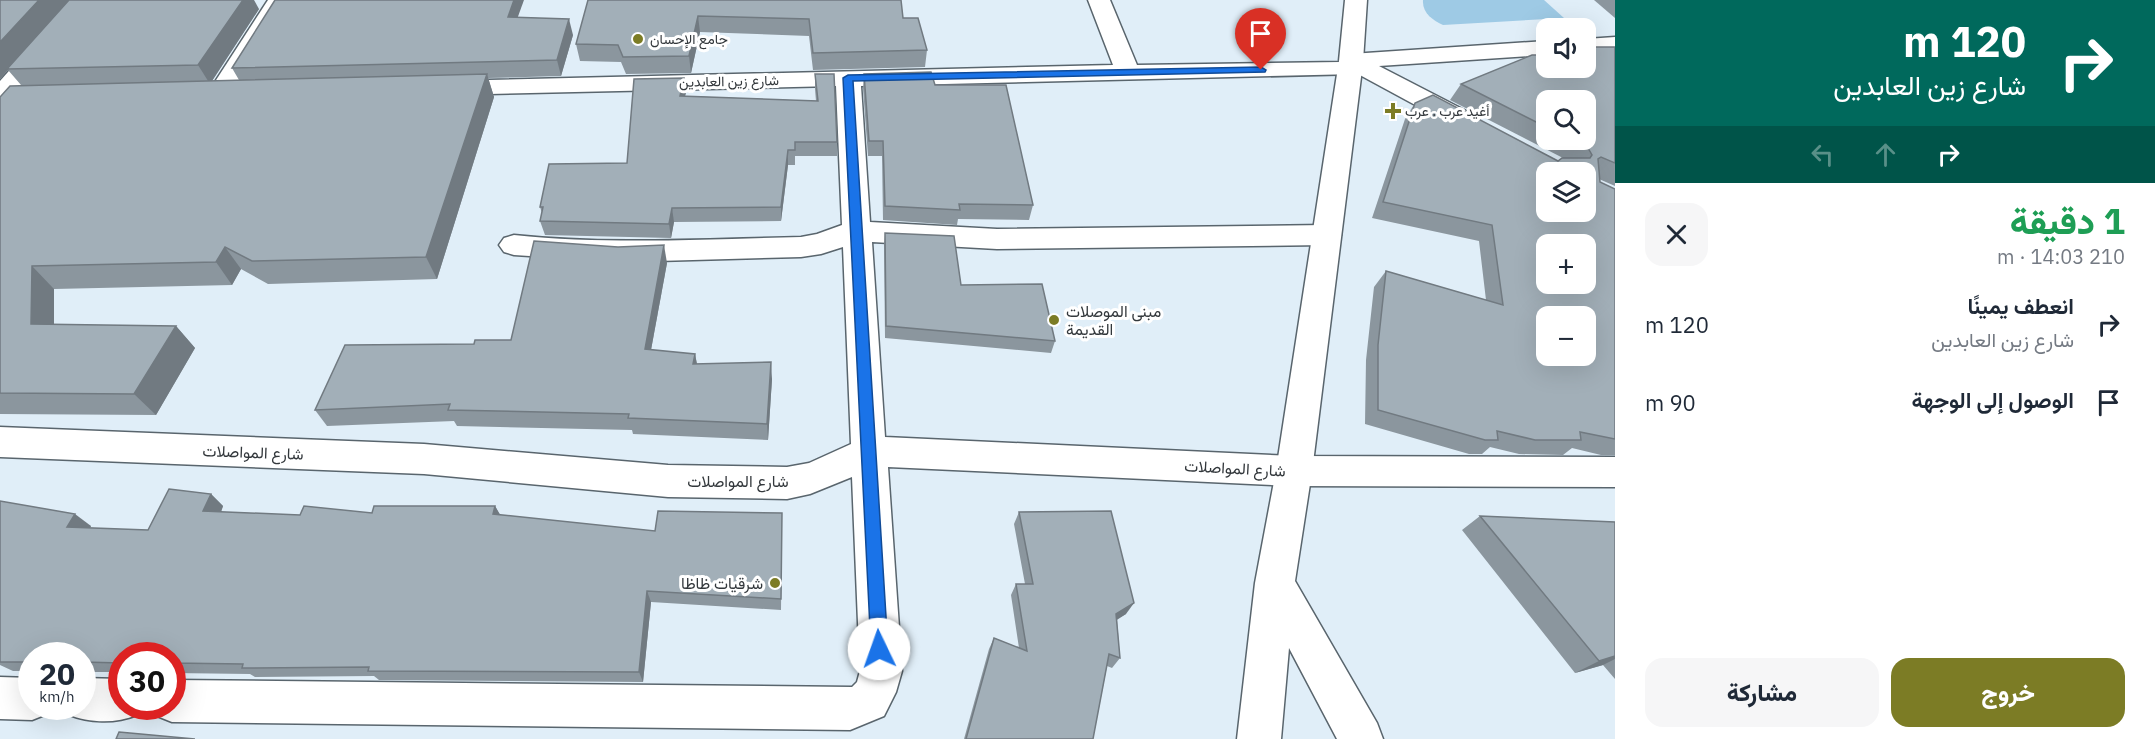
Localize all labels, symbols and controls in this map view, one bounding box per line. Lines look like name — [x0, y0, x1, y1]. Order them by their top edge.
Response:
pin — [1235, 8, 1286, 70]
text: 120 m — [1903, 14, 2026, 69]
icon: arrive — [1244, 17, 1277, 50]
map controls — [1536, 18, 1596, 366]
button: sound — [1536, 18, 1596, 78]
icon: right — [2047, 24, 2125, 102]
place label: جامع الإحسان — [650, 30, 728, 50]
marker: جامع الإحسان — [631, 32, 645, 46]
text: شارع زين العابدين — [1833, 67, 2026, 102]
street label: شارع زين العابدين — [679, 71, 779, 93]
button: search — [1536, 90, 1596, 150]
place label: أغيد عرب . عرب — [1405, 102, 1490, 120]
marker: أغيد عرب . عرب — [1386, 104, 1400, 118]
icon: left — [1806, 138, 1839, 171]
icon: ahead — [1869, 138, 1902, 171]
icon: right — [1932, 138, 1965, 171]
button: layers — [1536, 162, 1596, 222]
text: 1 دقيقة — [2010, 197, 2125, 244]
button: close — [1645, 203, 1708, 266]
button: + — [1536, 234, 1596, 294]
text: 210 m · 14:03 — [1997, 243, 2125, 270]
text: انعطف يمينًا — [1967, 291, 2074, 320]
place label: مبنى الموصلات القديمة — [1066, 301, 1161, 339]
button: − — [1536, 306, 1596, 366]
icon: right — [2092, 308, 2125, 341]
text: 120 m — [1645, 310, 1709, 339]
marker: مبنى الموصلات القديمة — [1047, 313, 1061, 327]
text: شارع زين العابدين — [1931, 326, 2074, 353]
text: الوصول إلى الوجهة — [1912, 385, 2074, 414]
icon: arrive — [2092, 386, 2125, 419]
text: 90 m — [1645, 388, 1696, 417]
street label: شارع المواصلات — [202, 440, 304, 466]
street label: شارع المواصلات — [1184, 455, 1286, 483]
street label: شارع المواصلات — [687, 471, 789, 493]
place label: شرقيات ظاظا — [681, 573, 763, 594]
marker: شرقيات ظاظا — [768, 576, 782, 590]
position arrow — [847, 617, 911, 681]
speed limit sign: 30 — [108, 642, 186, 720]
text: 20 — [39, 654, 75, 693]
button: مشاركة — [1645, 658, 1879, 727]
button: خروج — [1891, 658, 2125, 727]
text: km/h — [39, 687, 75, 706]

